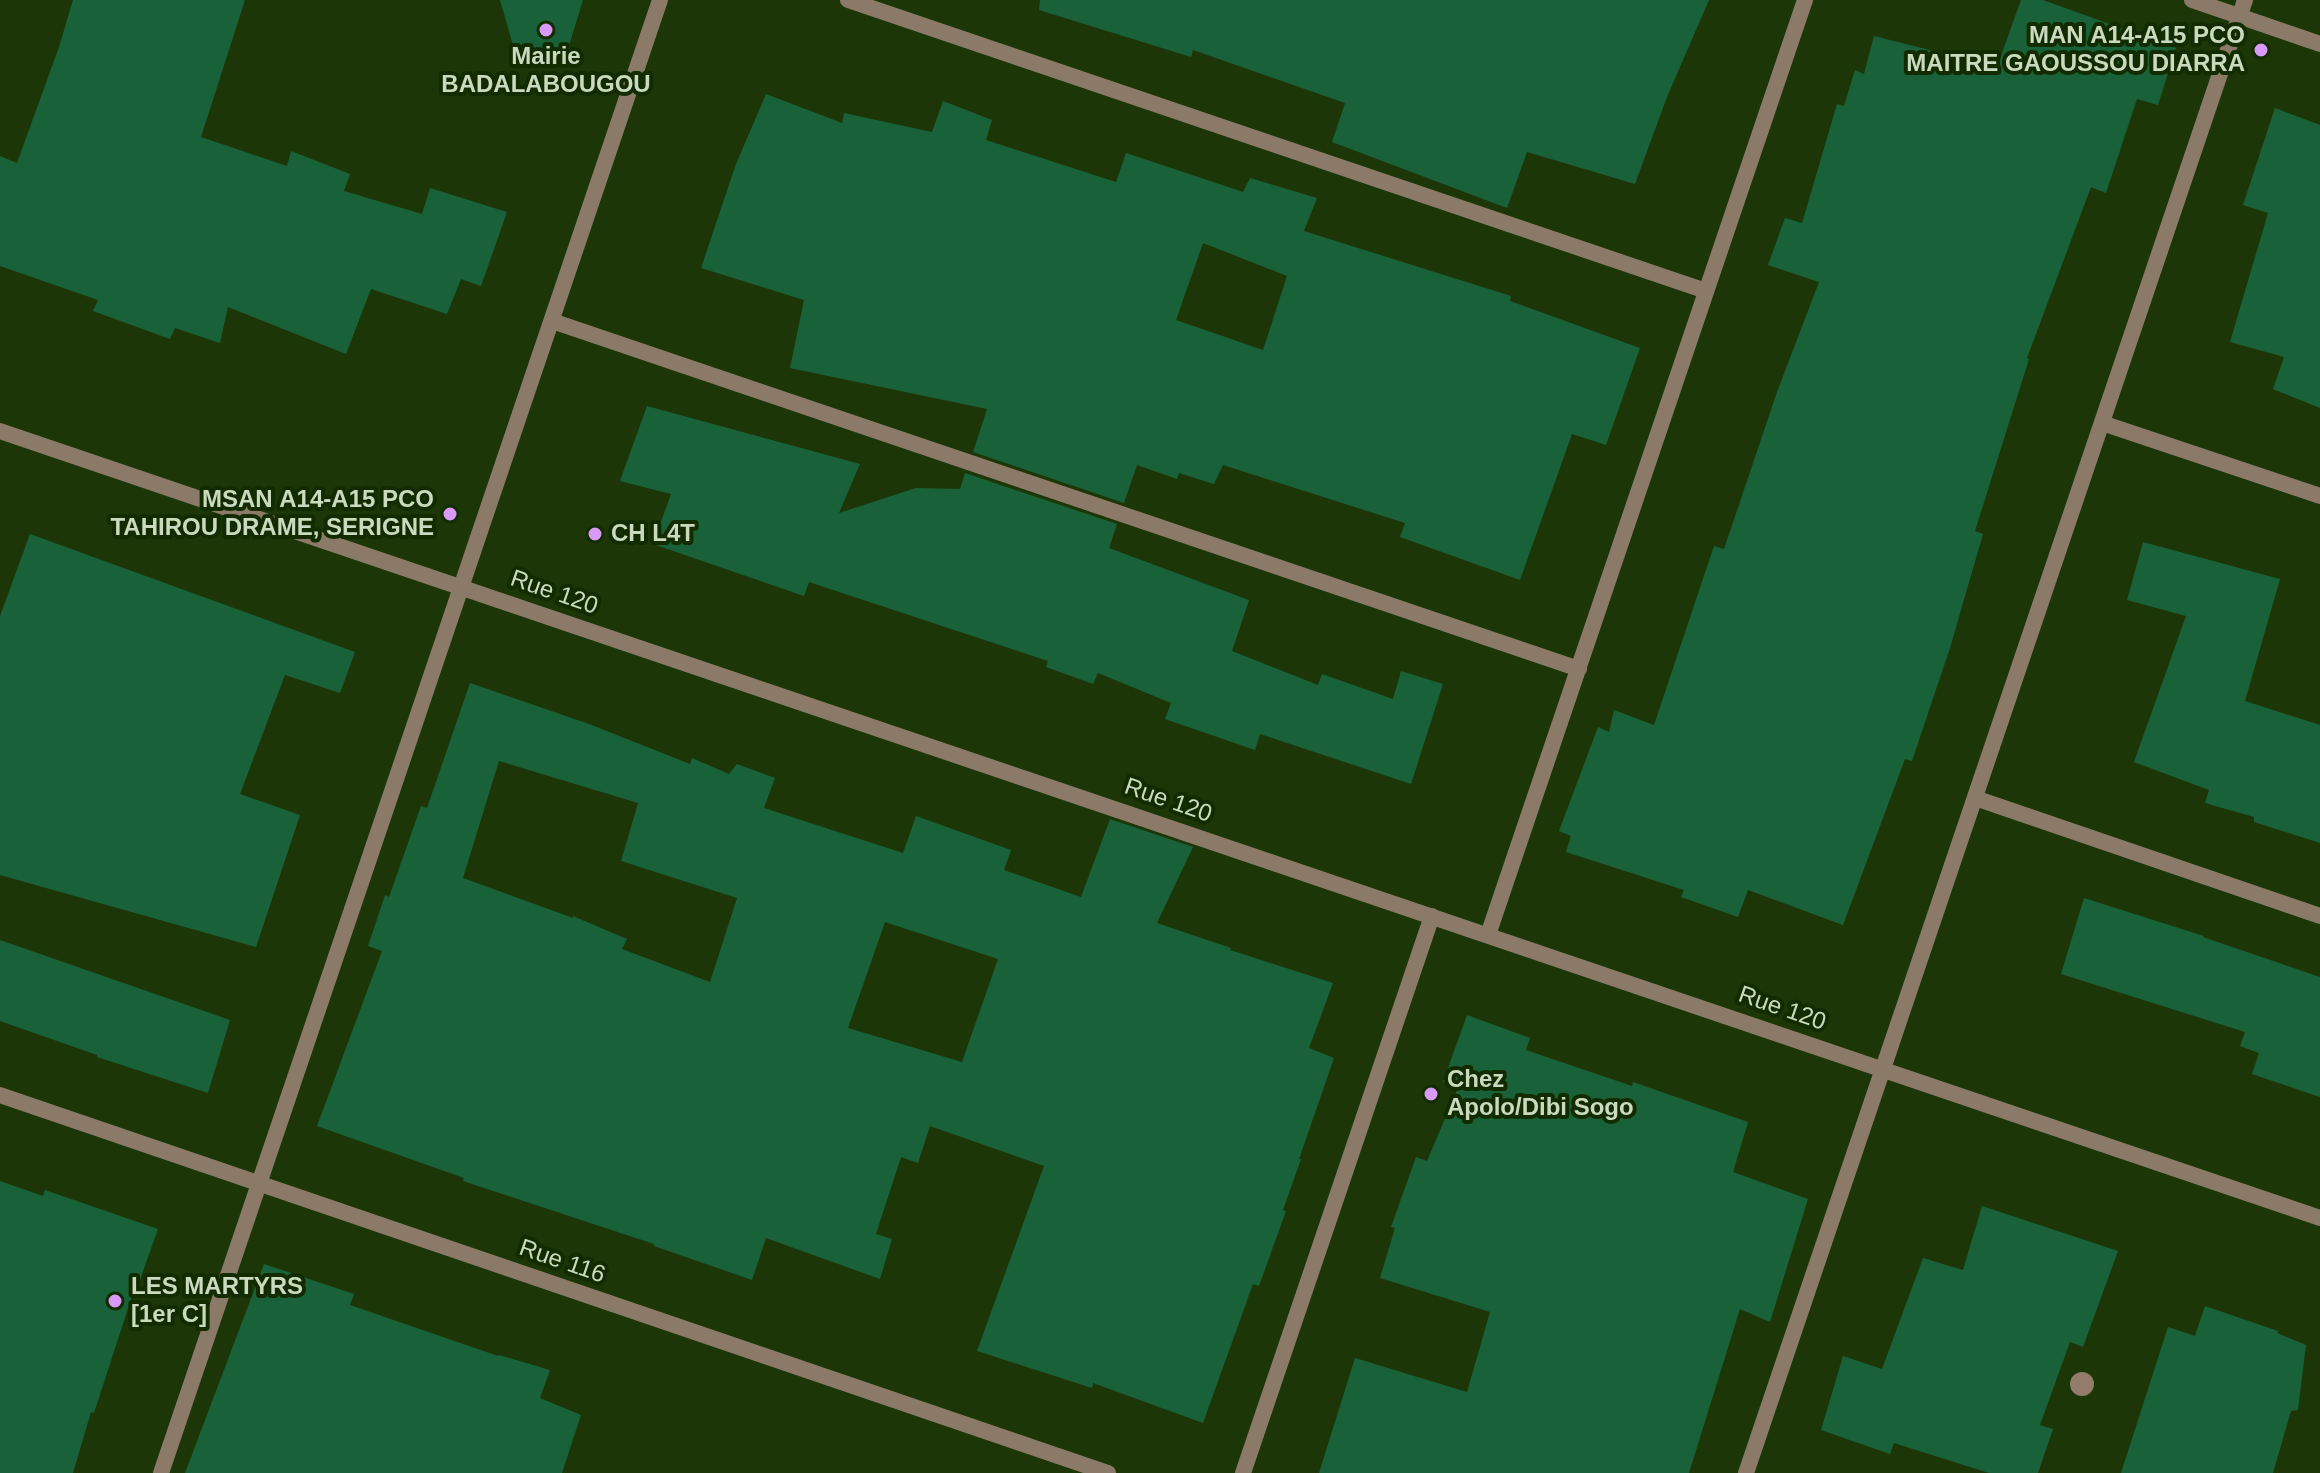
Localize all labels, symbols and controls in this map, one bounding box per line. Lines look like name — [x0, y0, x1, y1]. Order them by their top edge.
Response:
marker: Mairie BADALABOUGOU — [537, 21, 555, 39]
place label: MAN A14-A15 PCO MAITRE GAOUSSOU DIARRA — [1906, 22, 2245, 78]
marker: MAN A14-A15 PCO MAITRE GAOUSSOU DIARRA — [2252, 41, 2270, 59]
place label: Mairie BADALABOUGOU — [441, 43, 651, 99]
place label: MSAN A14-A15 PCO TAHIROU DRAME, SERIGNE — [110, 486, 434, 542]
marker: MSAN A14-A15 PCO TAHIROU DRAME, SERIGNE — [441, 505, 459, 523]
place label: CH L4T — [611, 520, 695, 548]
marker: CH L4T — [586, 525, 604, 543]
street label: Rue 120 — [506, 565, 602, 621]
street label: Rue 120 — [1120, 773, 1216, 829]
street label: Rue 120 — [1734, 981, 1830, 1037]
place label: Chez Apolo/Dibi Sogo — [1447, 1066, 1634, 1122]
marker: Chez Apolo/Dibi Sogo — [1422, 1085, 1440, 1103]
street label: Rue 116 — [515, 1234, 609, 1290]
place label: LES MARTYRS [1er C] — [131, 1273, 303, 1329]
marker: LES MARTYRS [1er C] — [106, 1292, 124, 1310]

